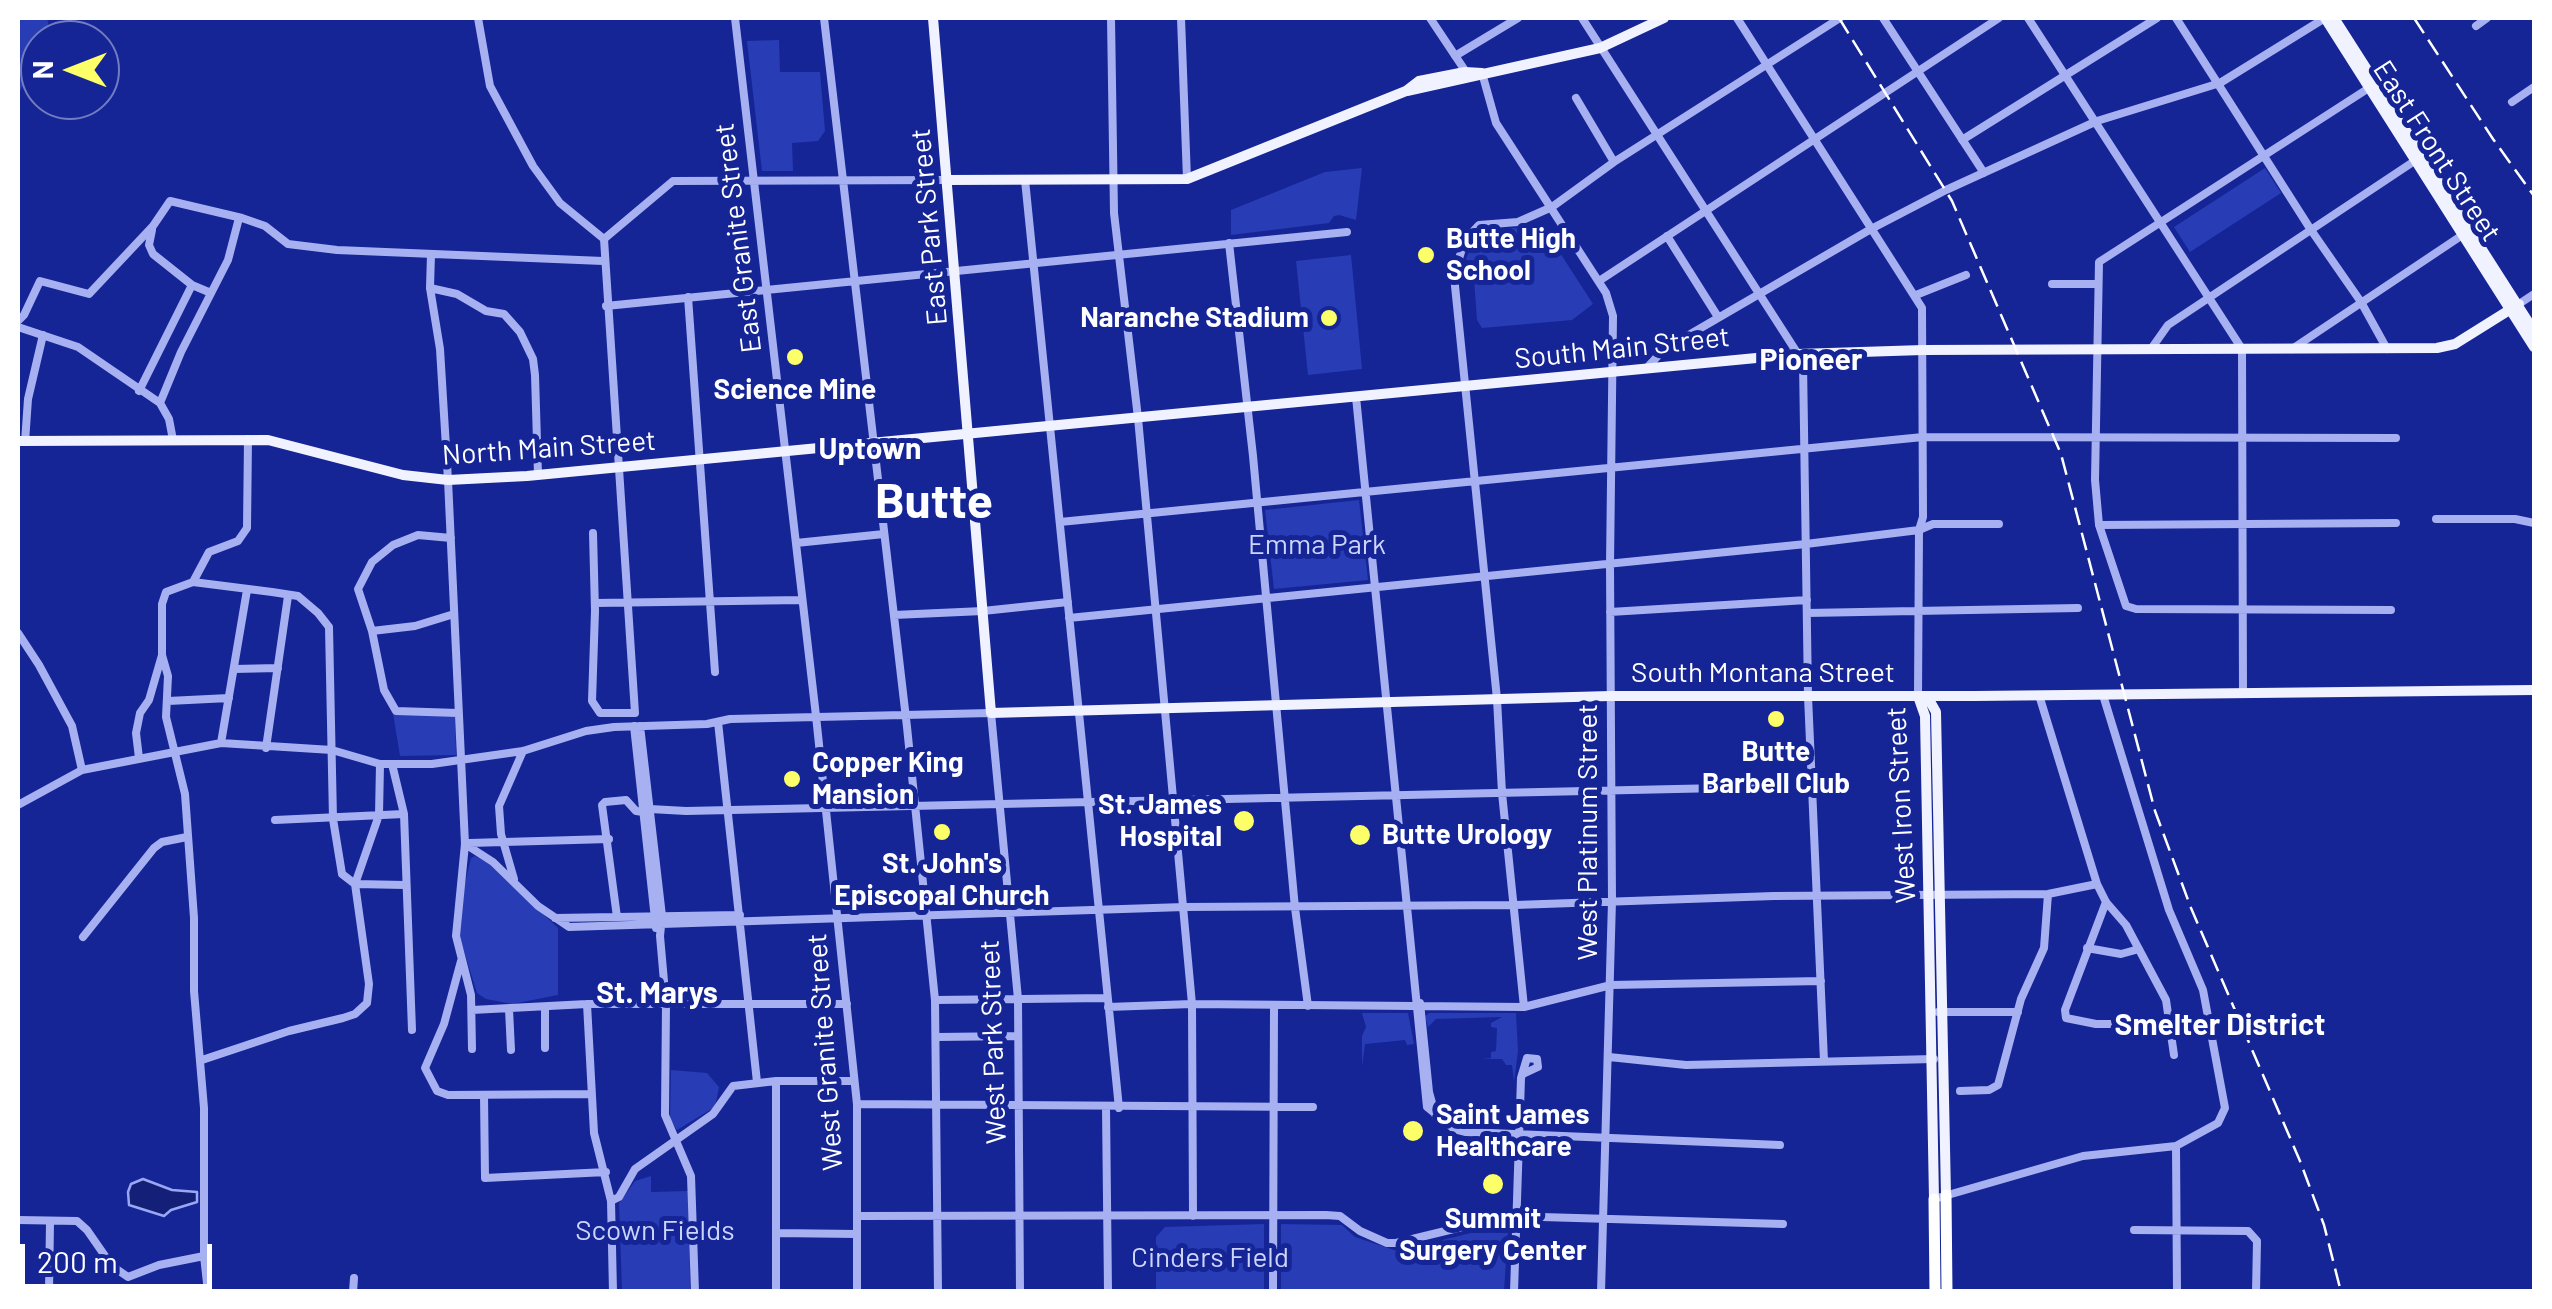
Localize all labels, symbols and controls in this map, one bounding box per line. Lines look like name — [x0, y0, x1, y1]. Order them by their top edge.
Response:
north arrow — [20, 20, 120, 120]
street label: East Front Street — [2366, 54, 2508, 248]
text: N — [25, 61, 59, 79]
street label: East Granite Street — [707, 121, 769, 355]
street label: East Park Street — [904, 127, 954, 327]
place label: Butte High School — [1446, 222, 1576, 288]
marker: Butte High School — [1415, 244, 1437, 266]
place label: Naranche Stadium — [1080, 301, 1309, 335]
marker: Naranche Stadium — [1318, 307, 1340, 329]
street label: South Main Street — [1513, 320, 1731, 376]
district label: Pioneer — [1760, 342, 1862, 378]
marker: Science Mine — [784, 346, 806, 368]
place label: Science Mine — [714, 373, 876, 407]
street label: North Main Street — [441, 424, 657, 472]
district label: Uptown — [819, 431, 921, 467]
district label: Butte — [875, 473, 993, 531]
park label: Emma Park — [1248, 528, 1386, 562]
street label: South Montana Street — [1631, 656, 1895, 690]
street label: West Platinum Street — [1571, 704, 1605, 960]
street label: West Iron Street — [1879, 706, 1923, 904]
marker: Butte Barbell Club — [1765, 708, 1787, 730]
place label: Butte Barbell Club — [1702, 735, 1850, 801]
place label: Copper King Mansion — [812, 746, 963, 812]
marker: Copper King Mansion — [781, 768, 803, 790]
place label: St. James Hospital — [1098, 788, 1222, 854]
marker: St. James Hospital — [1231, 808, 1257, 834]
place label: Butte Urology — [1382, 818, 1552, 852]
marker: St. John's Episcopal Church — [931, 821, 953, 843]
marker: Butte Urology — [1347, 822, 1373, 848]
place label: St. John's Episcopal Church — [834, 847, 1050, 913]
street label: West Granite Street — [800, 932, 850, 1172]
street label: West Park Street — [973, 939, 1013, 1145]
district label: St. Marys — [596, 975, 718, 1011]
district label: Smelter District — [2115, 1007, 2325, 1043]
place label: Saint James Healthcare — [1436, 1098, 1590, 1164]
marker: Saint James Healthcare — [1400, 1118, 1426, 1144]
marker: Summit Surgery Center — [1480, 1171, 1506, 1197]
place label: Summit Surgery Center — [1399, 1202, 1587, 1268]
park label: Scown Fields — [575, 1214, 735, 1248]
scale bar — [25, 1224, 218, 1286]
park label: Cinders Field — [1131, 1241, 1289, 1275]
text: 200 m — [37, 1243, 118, 1279]

